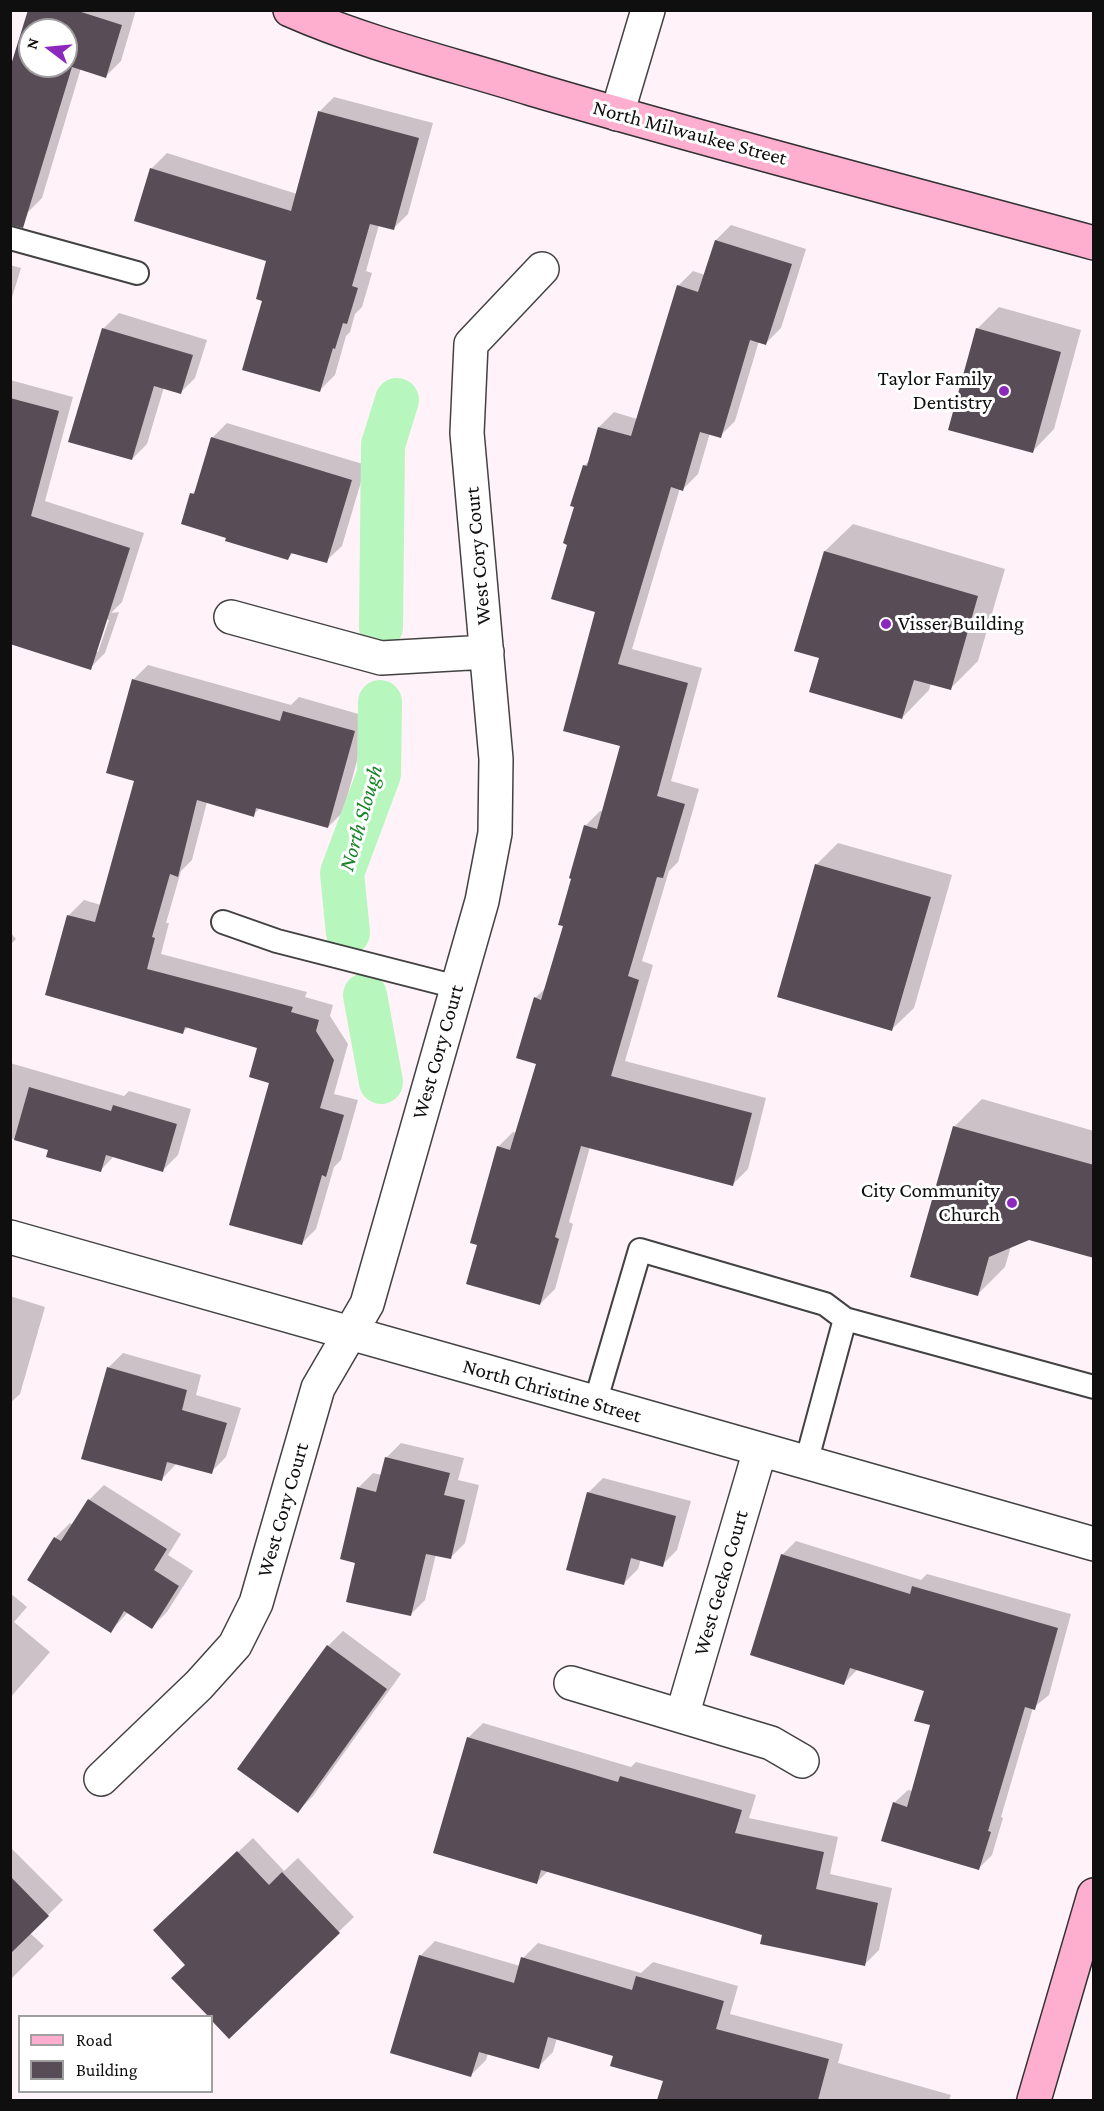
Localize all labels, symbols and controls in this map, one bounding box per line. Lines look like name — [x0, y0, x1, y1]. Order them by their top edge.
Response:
north arrow — [18, 18, 78, 78]
text: N — [22, 36, 42, 51]
street label: North Milwaukee Street — [590, 95, 790, 171]
place label: Taylor Family Dentistry — [877, 366, 992, 416]
marker: Taylor Family Dentistry — [997, 384, 1011, 398]
street label: West Cory Court — [459, 486, 497, 626]
place label: Visser Building — [898, 611, 1024, 637]
marker: Visser Building — [879, 617, 893, 631]
water label: North Slough — [333, 762, 389, 874]
street label: West Cory Court — [407, 982, 469, 1122]
place label: City Community Church — [861, 1178, 1000, 1228]
marker: City Community Church — [1005, 1196, 1019, 1210]
street label: North Christine Street — [460, 1353, 644, 1429]
street label: West Cory Court — [252, 1440, 314, 1580]
street label: West Gecko Court — [688, 1507, 754, 1659]
legend — [18, 2015, 213, 2093]
text: Road — [76, 2030, 113, 2050]
text: Building — [76, 2060, 137, 2080]

